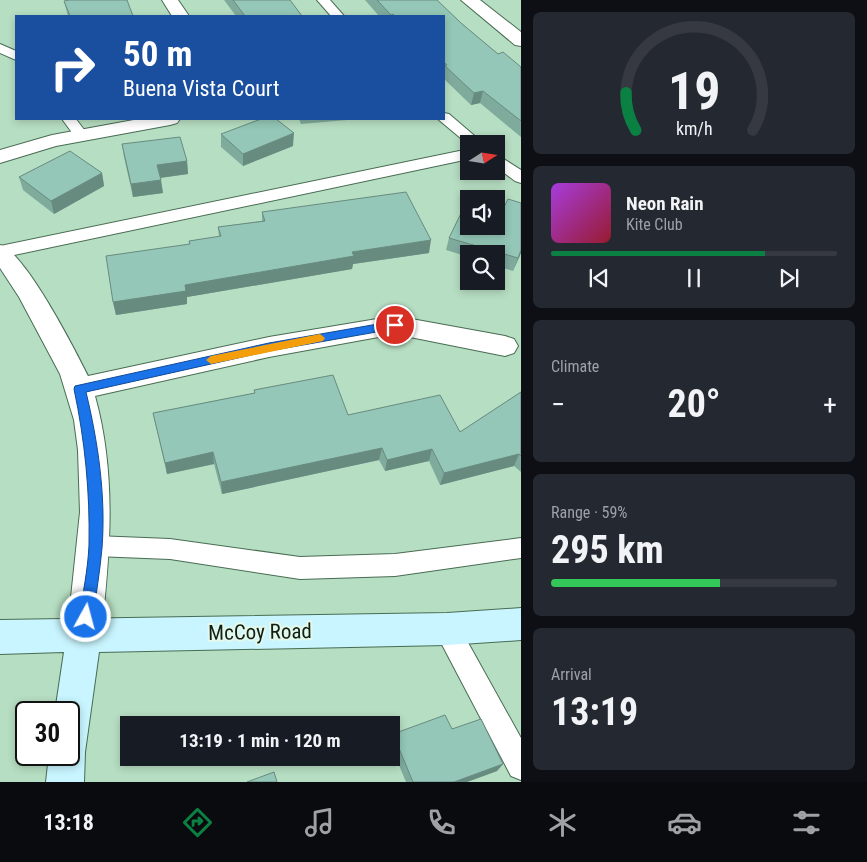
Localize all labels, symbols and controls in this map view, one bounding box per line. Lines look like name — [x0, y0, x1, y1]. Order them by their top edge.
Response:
text: 50 m — [123, 34, 192, 75]
icon: right — [40, 35, 105, 100]
text: 19 — [668, 61, 720, 122]
text: Buena Vista Court — [123, 76, 280, 101]
text: km/h — [676, 118, 712, 139]
north arrow — [460, 135, 505, 180]
map controls — [460, 135, 505, 290]
button: sound — [460, 190, 505, 235]
text: Neon Rain — [626, 192, 704, 215]
text: Kite Club — [626, 215, 683, 234]
button: search — [460, 245, 505, 290]
icon: previous — [585, 264, 613, 292]
icon: pause — [680, 264, 708, 292]
icon: next — [775, 264, 803, 292]
pin — [374, 304, 416, 346]
icon: arrive — [381, 311, 409, 339]
text: Climate — [551, 357, 599, 376]
text: 20° — [667, 382, 721, 426]
text: − — [551, 388, 565, 421]
text: + — [823, 388, 837, 421]
text: Range · 59% — [551, 503, 627, 522]
text: 295 km — [551, 528, 664, 572]
position arrow — [59, 590, 111, 642]
street label: McCoy Road — [208, 619, 312, 645]
text: Arrival — [551, 665, 592, 684]
text: 13:19 — [551, 690, 638, 734]
speed limit sign: 30 — [15, 701, 80, 766]
text: 13:19 · 1 min · 120 m — [179, 729, 341, 752]
icon: directions — [180, 805, 215, 840]
icon: music — [302, 805, 337, 840]
icon: phone — [424, 805, 459, 840]
icon: climate — [545, 805, 580, 840]
icon: car — [667, 805, 702, 840]
icon: filters — [789, 805, 824, 840]
text: 13:18 — [43, 810, 94, 835]

